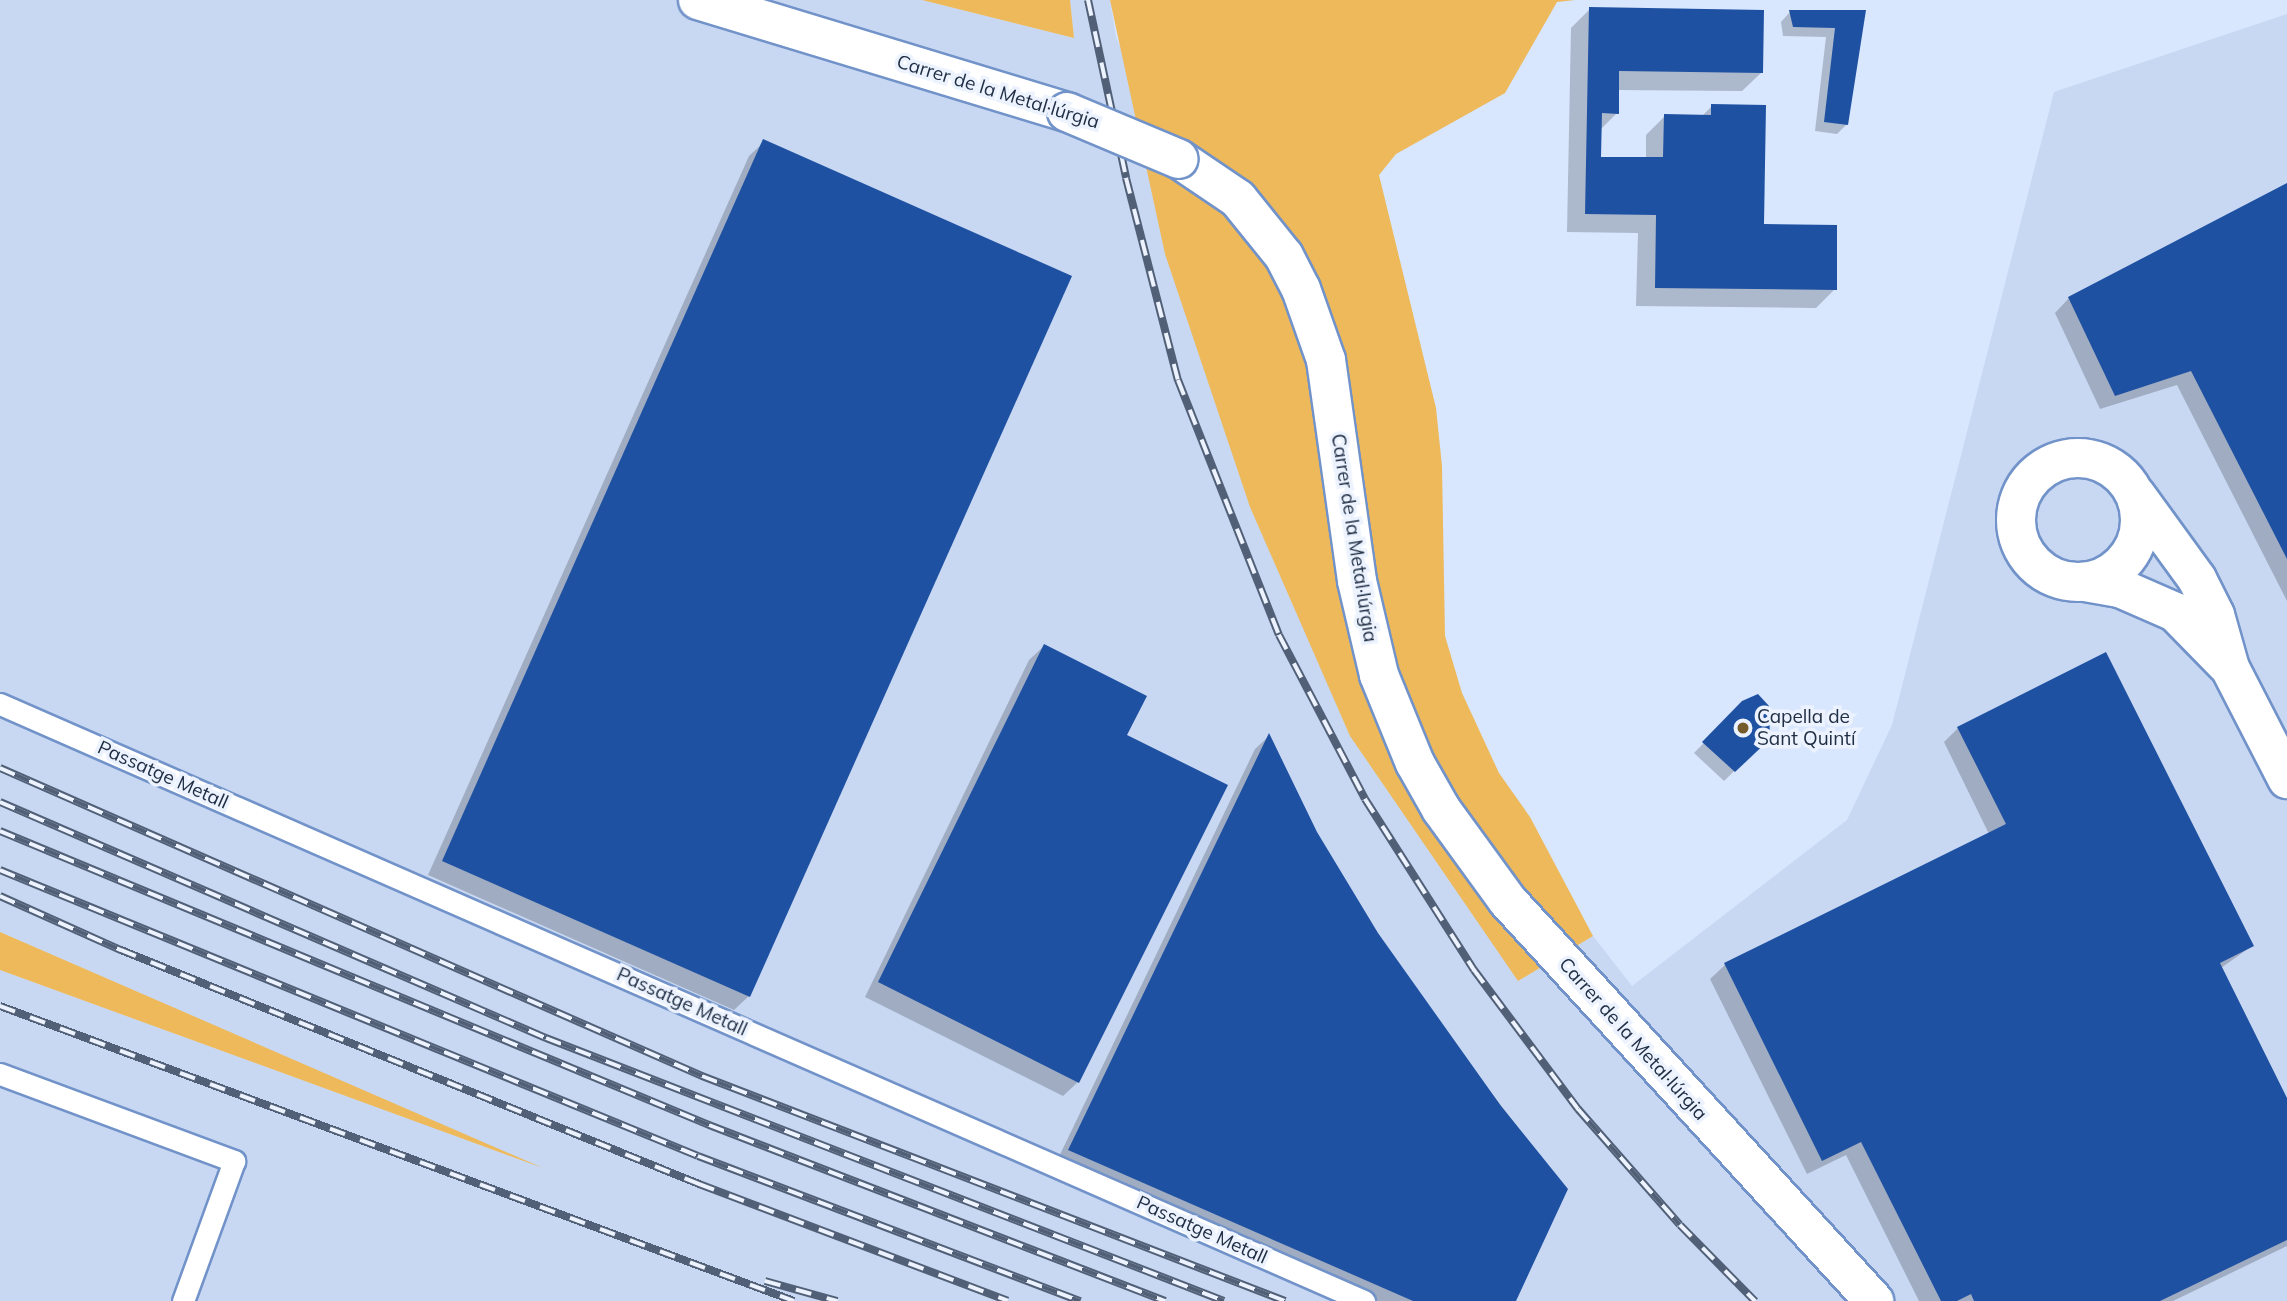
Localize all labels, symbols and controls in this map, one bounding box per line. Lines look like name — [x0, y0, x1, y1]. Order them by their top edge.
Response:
street label: Carrer de la Metal·lúrgia — [894, 50, 1102, 134]
street label: Carrer de la Metal·lúrgia — [1326, 432, 1382, 644]
place label: Capella de Sant Quintí — [1757, 706, 1855, 750]
marker: Capella de Sant Quintí — [1735, 720, 1751, 736]
street label: Passatge Metall — [94, 736, 232, 814]
street label: Carrer de la Metal·lúrgia — [1554, 953, 1712, 1125]
street label: Passatge Metall — [613, 963, 751, 1041]
street label: Passatge Metall — [1133, 1191, 1271, 1269]

